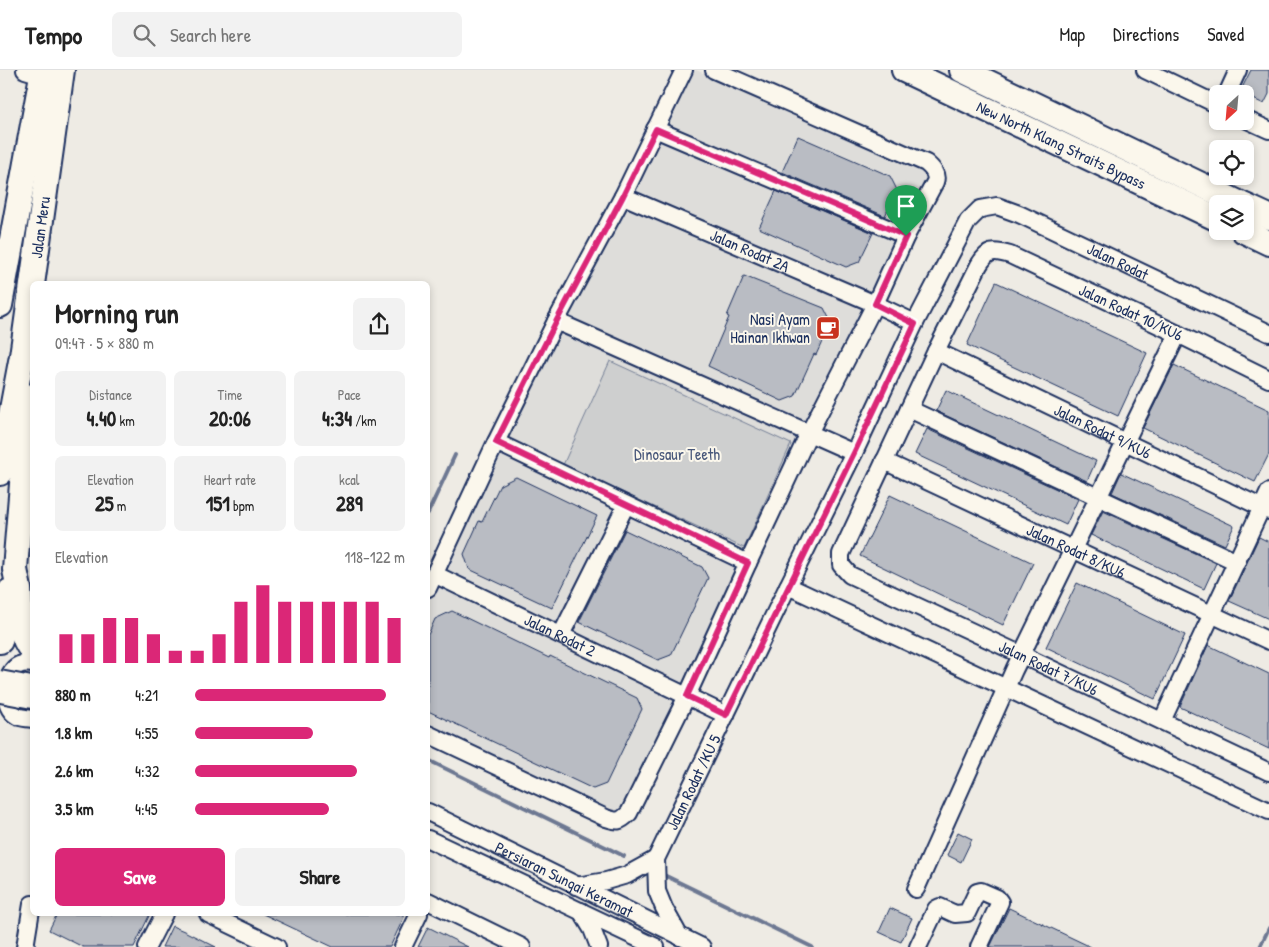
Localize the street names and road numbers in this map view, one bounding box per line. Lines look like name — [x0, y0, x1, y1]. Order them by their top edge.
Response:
street label: New North Klang Straits Bypass — [973, 95, 1149, 194]
street label: Jalan Meru — [25, 194, 55, 260]
street label: Jalan Rodat 2A — [707, 224, 793, 277]
street label: Jalan Rodat — [1084, 237, 1153, 285]
street label: Jalan Rodat 10/KU6 — [1075, 278, 1187, 346]
street label: Jalan Rodat 9/KU6 — [1051, 398, 1155, 464]
street label: Jalan Rodat 8/KU6 — [1023, 518, 1129, 583]
street label: Jalan Rodat 2 — [521, 608, 600, 662]
street label: Jalan Rodat 7/KU6 — [995, 635, 1102, 701]
street label: Jalan Rodat /KU 5 — [661, 730, 726, 833]
street label: Persiaran Sungai Keramat — [492, 836, 637, 923]

